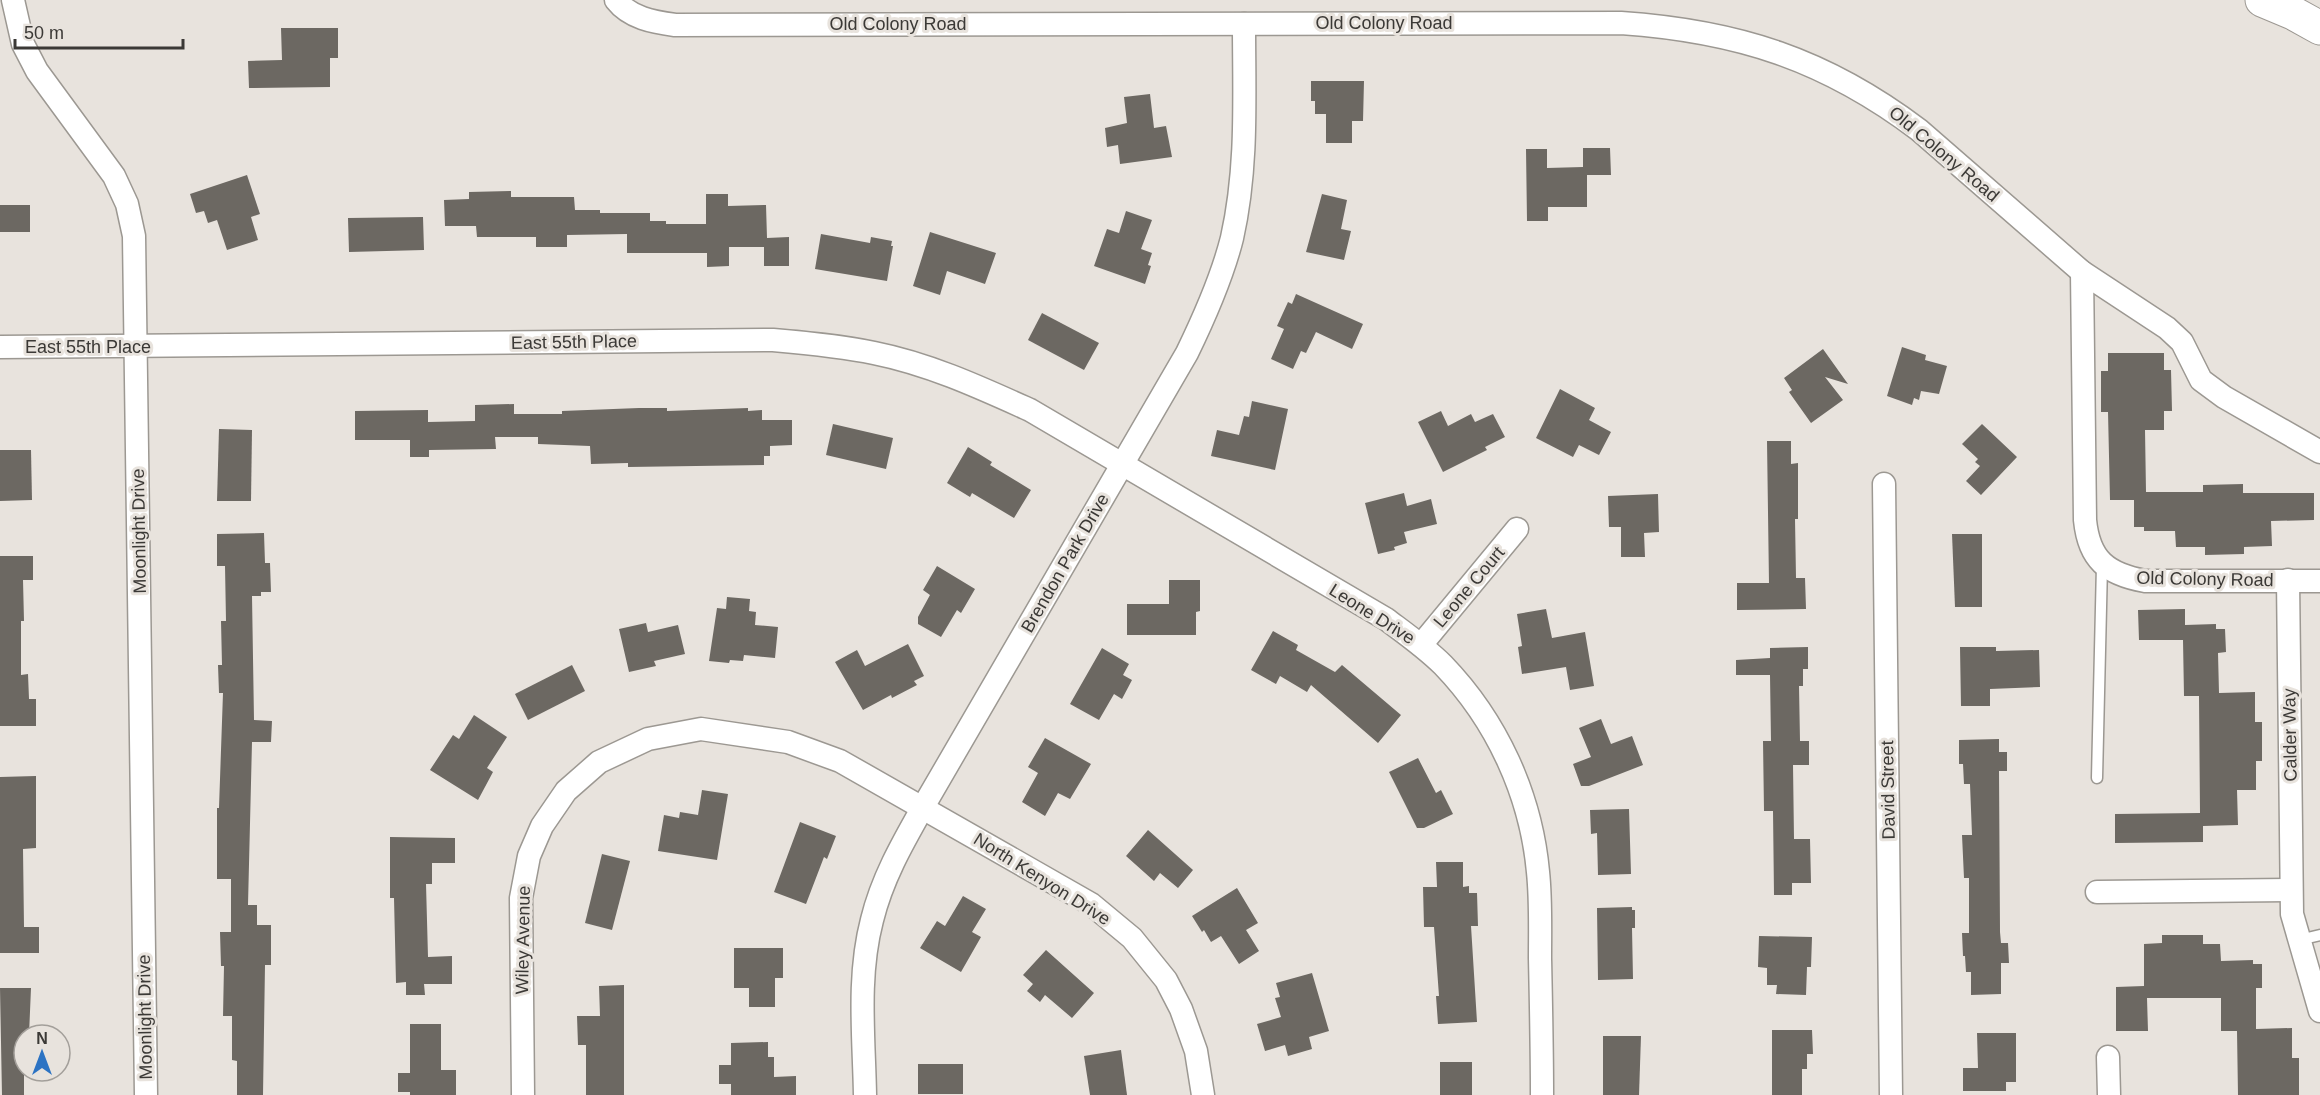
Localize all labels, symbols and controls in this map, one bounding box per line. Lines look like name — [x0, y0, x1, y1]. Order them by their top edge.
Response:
scale bar — [15, 12, 183, 50]
street label: Old Colony Road — [1315, 13, 1453, 33]
street label: Old Colony Road — [829, 14, 967, 34]
text: 50 m — [24, 23, 64, 43]
street label: Old Colony Road — [1885, 102, 2003, 206]
street label: East 55th Place — [511, 331, 637, 353]
street label: East 55th Place — [25, 337, 151, 357]
street label: Moonlight Drive — [128, 468, 150, 594]
street label: Brendon Park Drive — [1017, 490, 1113, 636]
street label: Leone Court — [1429, 543, 1509, 631]
street label: Old Colony Road — [2136, 568, 2274, 590]
street label: Leone Drive — [1326, 580, 1418, 648]
street label: Calder Way — [2279, 688, 2301, 782]
street label: David Street — [1877, 740, 1899, 840]
street label: North Kenyon Drive — [970, 829, 1114, 929]
street label: Wiley Avenue — [512, 885, 534, 995]
street label: Moonlight Drive — [134, 954, 156, 1080]
north arrow — [12, 1023, 72, 1083]
text: N — [36, 1030, 48, 1047]

